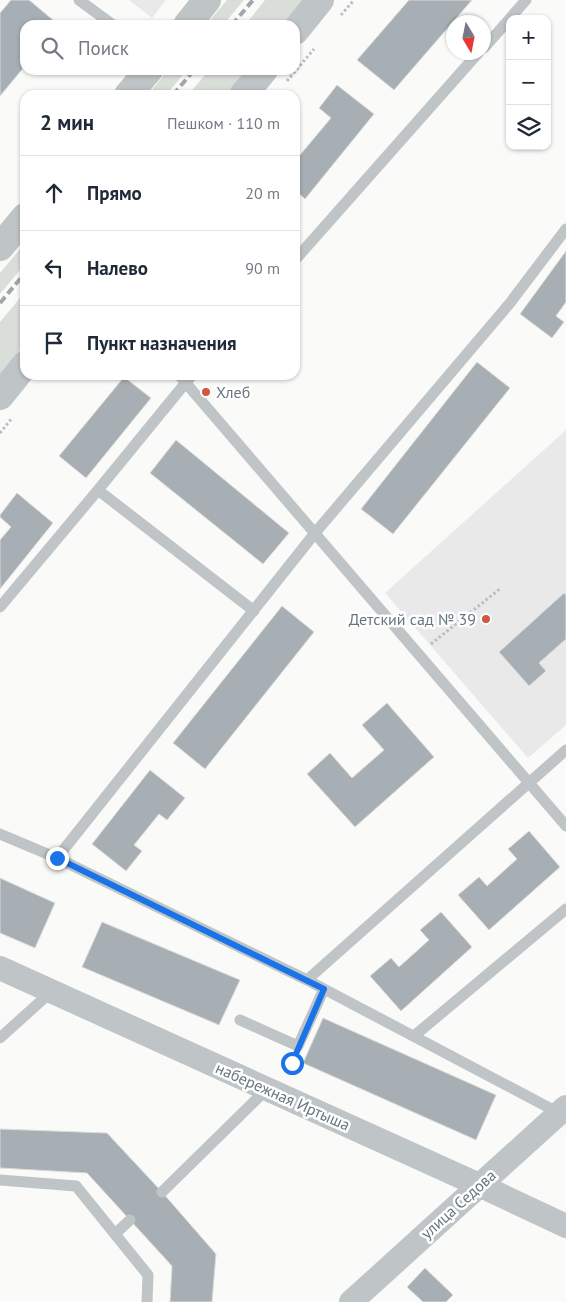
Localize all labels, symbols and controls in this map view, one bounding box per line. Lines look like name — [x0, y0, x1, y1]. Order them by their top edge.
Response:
north arrow — [446, 15, 491, 60]
map controls — [506, 15, 551, 150]
button: + — [506, 15, 551, 60]
search box — [20, 20, 300, 75]
icon: search — [38, 34, 66, 62]
text: Поиск — [78, 36, 129, 60]
button: − — [506, 60, 551, 105]
button: layers — [506, 105, 551, 150]
text: 2 мин — [40, 109, 94, 136]
text: Пешком · 110 m — [167, 113, 280, 133]
icon: ahead — [40, 179, 68, 207]
text: Прямо — [87, 181, 142, 205]
text: 20 m — [245, 183, 280, 203]
icon: left — [40, 254, 68, 282]
text: Налево — [87, 256, 148, 280]
text: 90 m — [245, 258, 280, 278]
icon: arrive — [40, 329, 68, 357]
text: Пункт назначения — [87, 331, 237, 355]
place label: Хлеб — [216, 382, 250, 402]
marker: Хлеб — [200, 386, 212, 398]
place label: Детский сад № 39 — [349, 609, 476, 629]
marker: Детский сад № 39 — [480, 613, 492, 625]
route end — [46, 847, 69, 870]
route start — [281, 1052, 304, 1075]
street label: набережная Иртыша — [213, 1057, 353, 1135]
street label: улица Седова — [416, 1165, 500, 1243]

